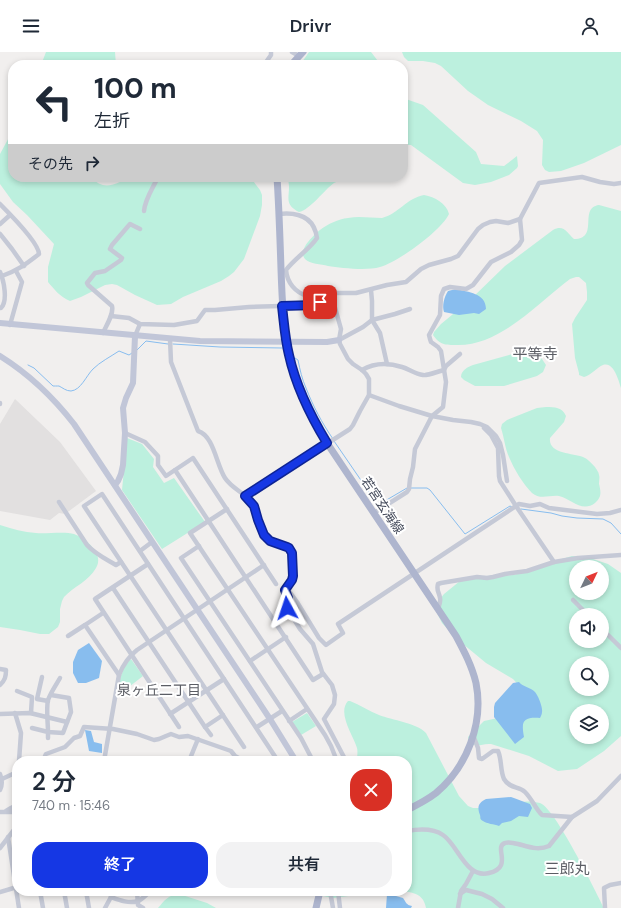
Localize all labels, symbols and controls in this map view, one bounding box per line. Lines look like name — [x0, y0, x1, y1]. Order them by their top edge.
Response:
text: Drivr — [290, 14, 331, 38]
icon: menu — [20, 15, 42, 37]
icon: person — [579, 15, 601, 37]
text: 100 m — [94, 70, 177, 107]
icon: left — [28, 76, 80, 128]
text: 左折 — [94, 109, 130, 133]
icon: right — [81, 152, 103, 174]
text: その先 — [28, 154, 73, 174]
pin — [303, 285, 337, 319]
icon: arrive — [309, 291, 331, 313]
district label: 平等寺 — [512, 344, 558, 364]
street label: 若宮玄海線 — [357, 474, 408, 537]
north arrow — [569, 560, 609, 600]
map controls — [569, 560, 609, 744]
position arrow — [266, 587, 308, 629]
button: sound — [569, 608, 609, 648]
button: search — [569, 656, 609, 696]
district label: 泉ヶ丘二丁目 — [117, 681, 201, 699]
button: layers — [569, 704, 609, 744]
text: 2 分 — [32, 766, 76, 797]
button: close — [350, 769, 392, 811]
text: 740 m · 15:46 — [32, 797, 110, 814]
button: 終了 — [32, 842, 208, 888]
button: 共有 — [216, 842, 392, 888]
district label: 三郎丸 — [544, 859, 590, 879]

